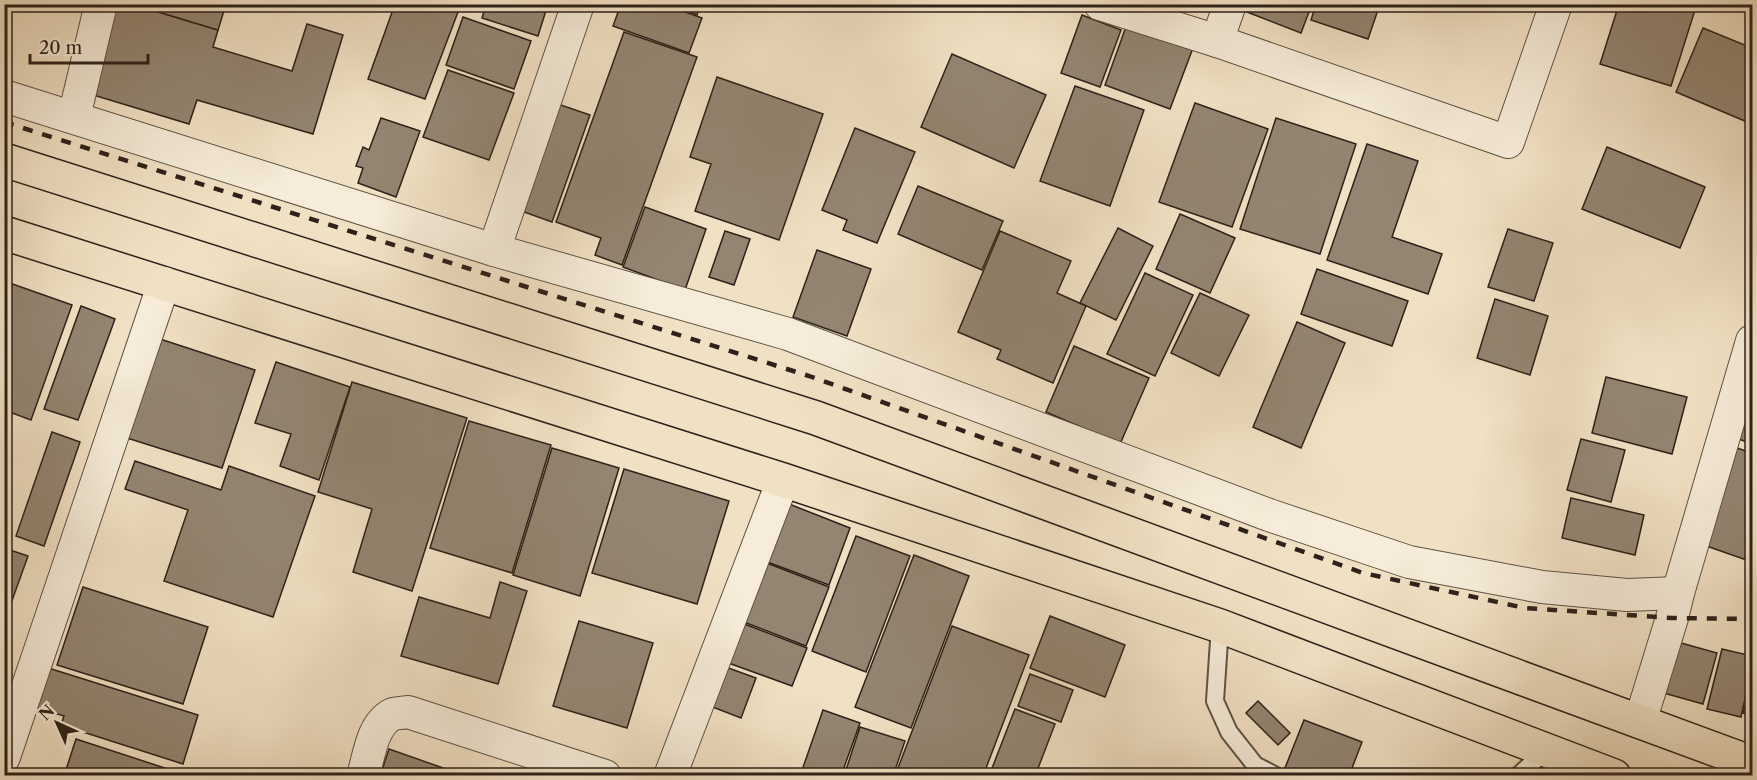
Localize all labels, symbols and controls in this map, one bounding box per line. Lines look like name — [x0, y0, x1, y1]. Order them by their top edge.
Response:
scale bar — [30, 27, 148, 65]
text: 20 m — [39, 37, 83, 59]
north arrow — [27, 693, 87, 753]
text: N — [34, 700, 58, 724]

